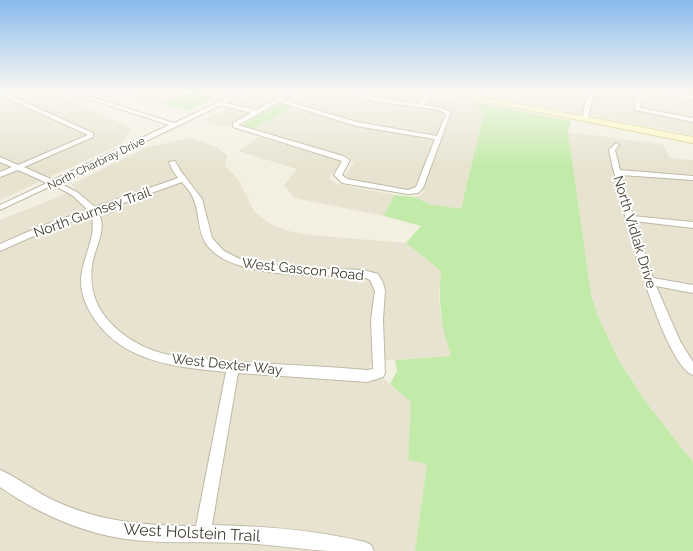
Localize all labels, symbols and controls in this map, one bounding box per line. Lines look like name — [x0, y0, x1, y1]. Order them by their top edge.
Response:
street label: North Charbray Drive — [45, 134, 147, 193]
street label: North Vidlak Drive — [610, 174, 660, 290]
street label: North Gurnsey Trail — [31, 183, 153, 241]
street label: West Gascon Road — [241, 255, 365, 283]
street label: West Dexter Way — [171, 350, 284, 378]
street label: West Holstein Trail — [123, 519, 262, 546]

